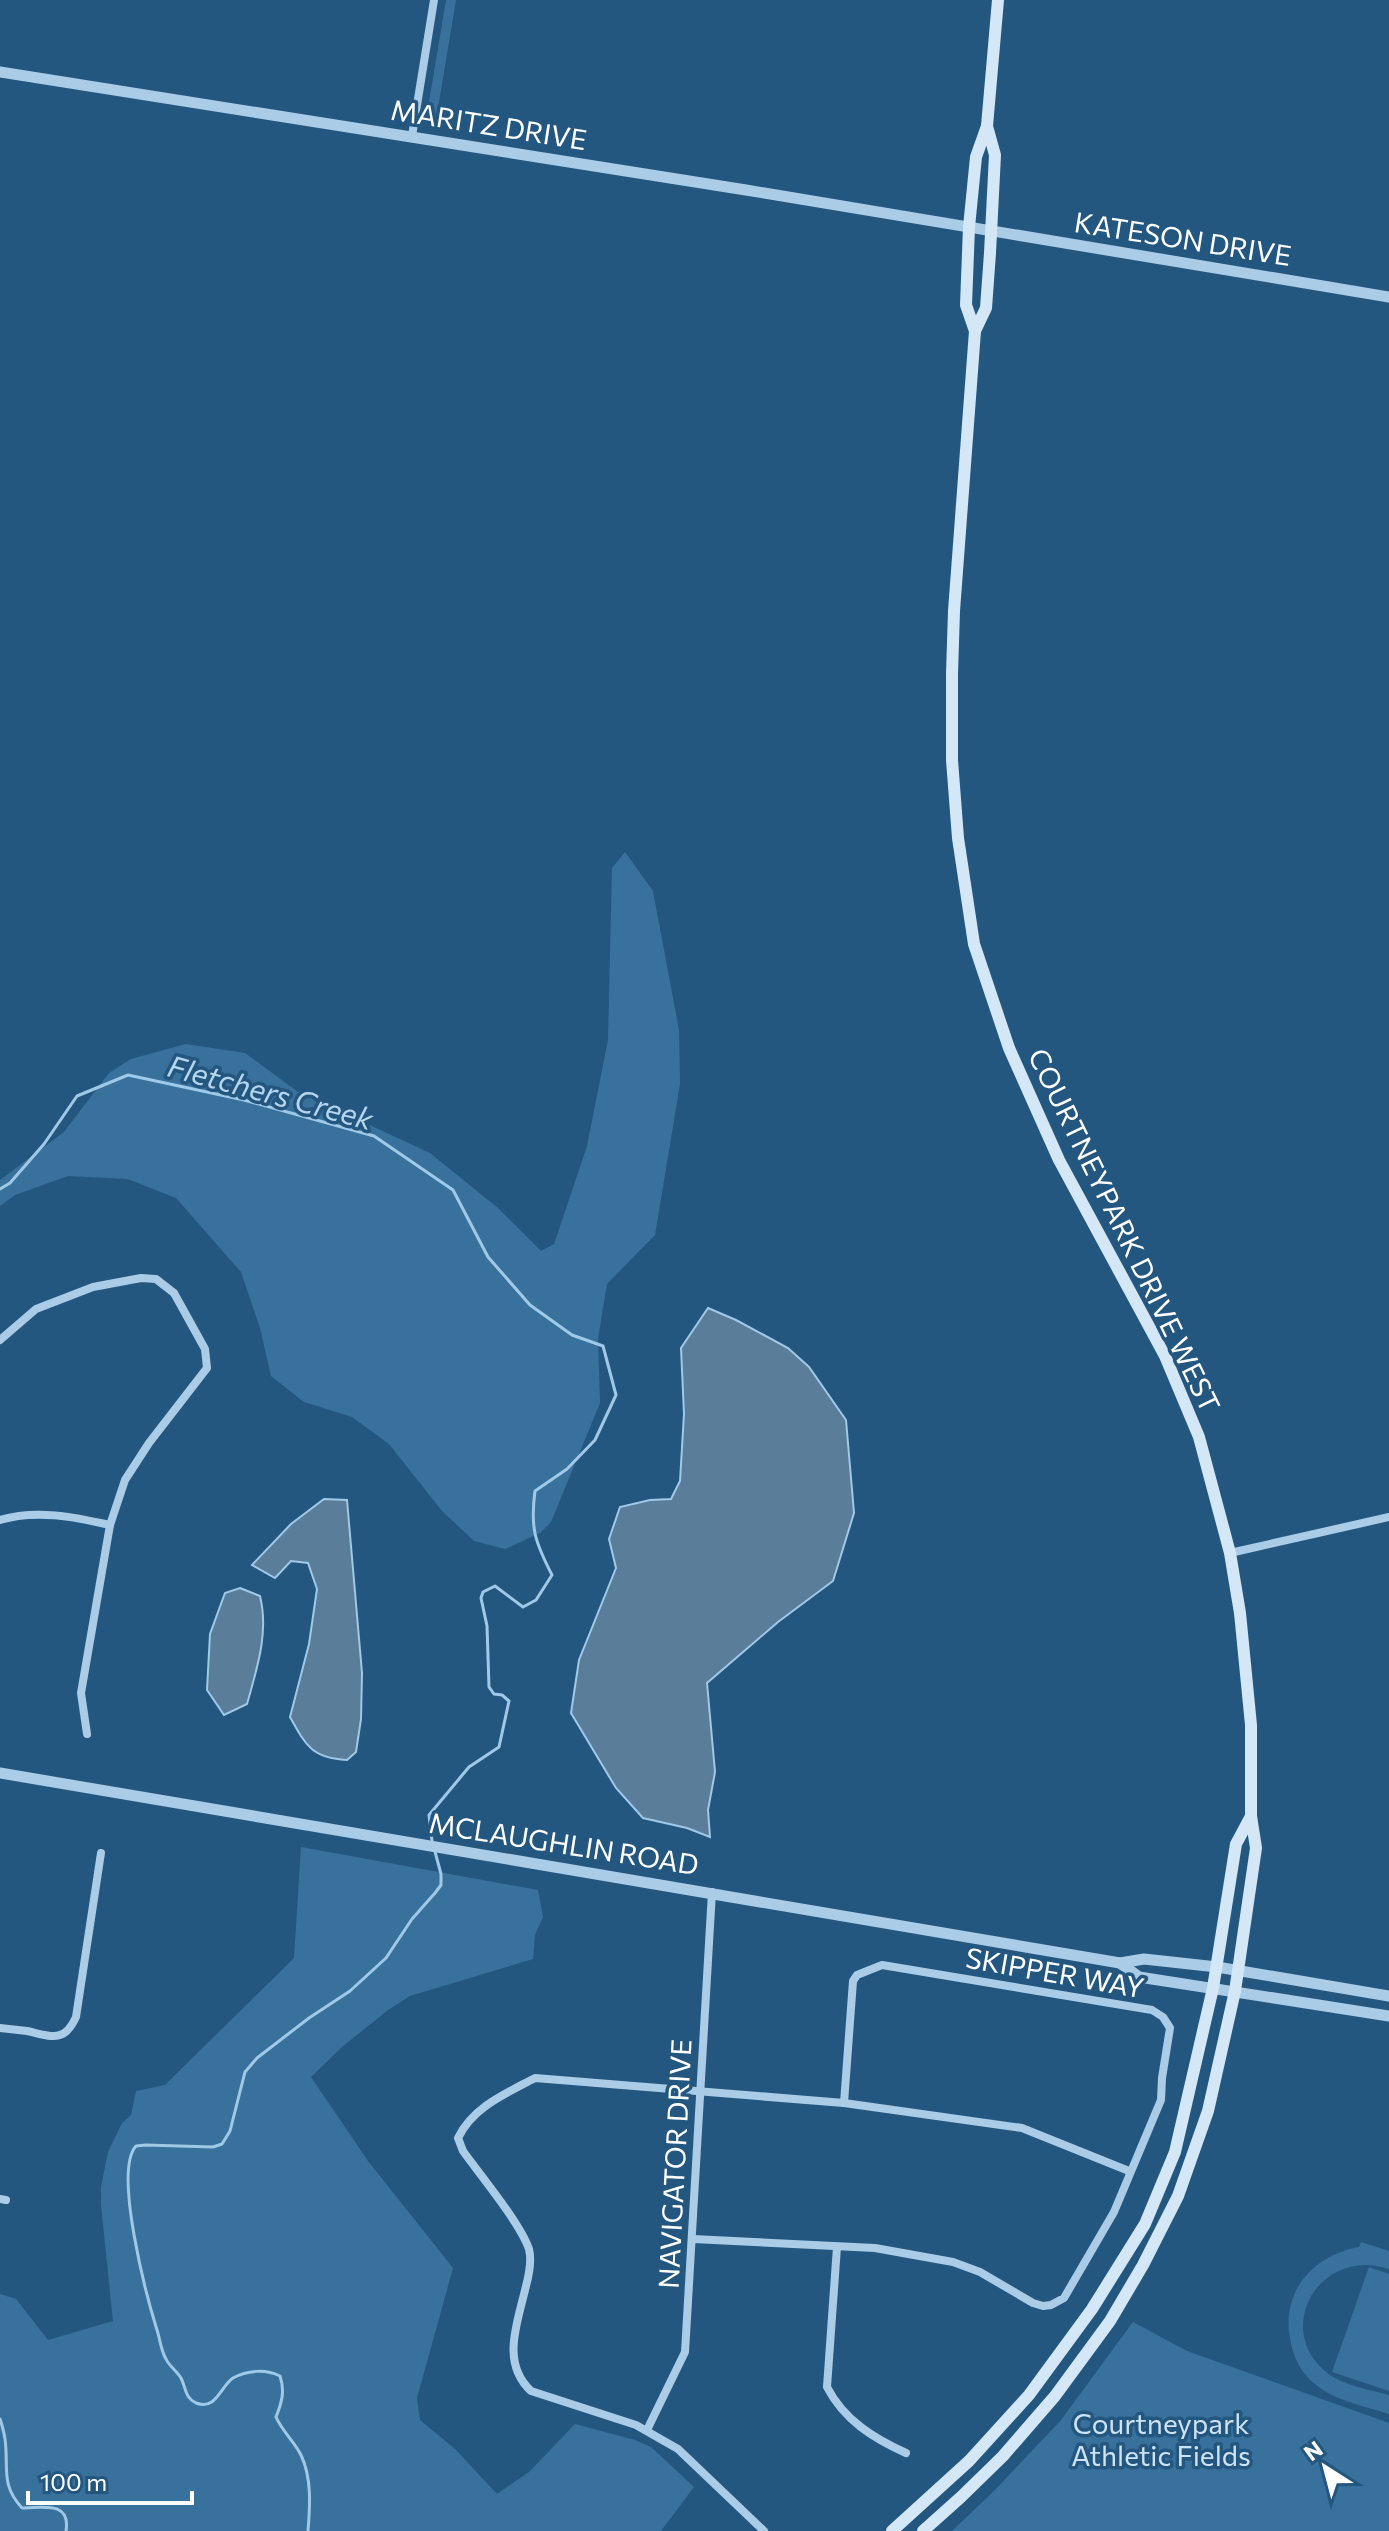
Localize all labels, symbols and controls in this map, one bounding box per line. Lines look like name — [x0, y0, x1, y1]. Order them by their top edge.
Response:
street label: MARITZ DRIVE — [389, 92, 589, 156]
street label: KATESON DRIVE — [1072, 204, 1294, 272]
street label: COURTNEYPARK DRIVE WEST — [1022, 1043, 1228, 1418]
water label: Fletchers Creek — [164, 1046, 378, 1136]
street label: MCLAUGHLIN ROAD — [427, 1805, 701, 1881]
street label: SKIPPER WAY — [963, 1940, 1147, 2004]
street label: NAVIGATOR DRIVE — [650, 2038, 698, 2290]
park label: Courtneypark Athletic Fields — [1071, 2406, 1251, 2472]
north arrow — [1285, 2427, 1365, 2507]
text: N — [1298, 2435, 1328, 2466]
scale bar — [28, 2455, 192, 2505]
text: 100 m — [40, 2467, 107, 2496]

